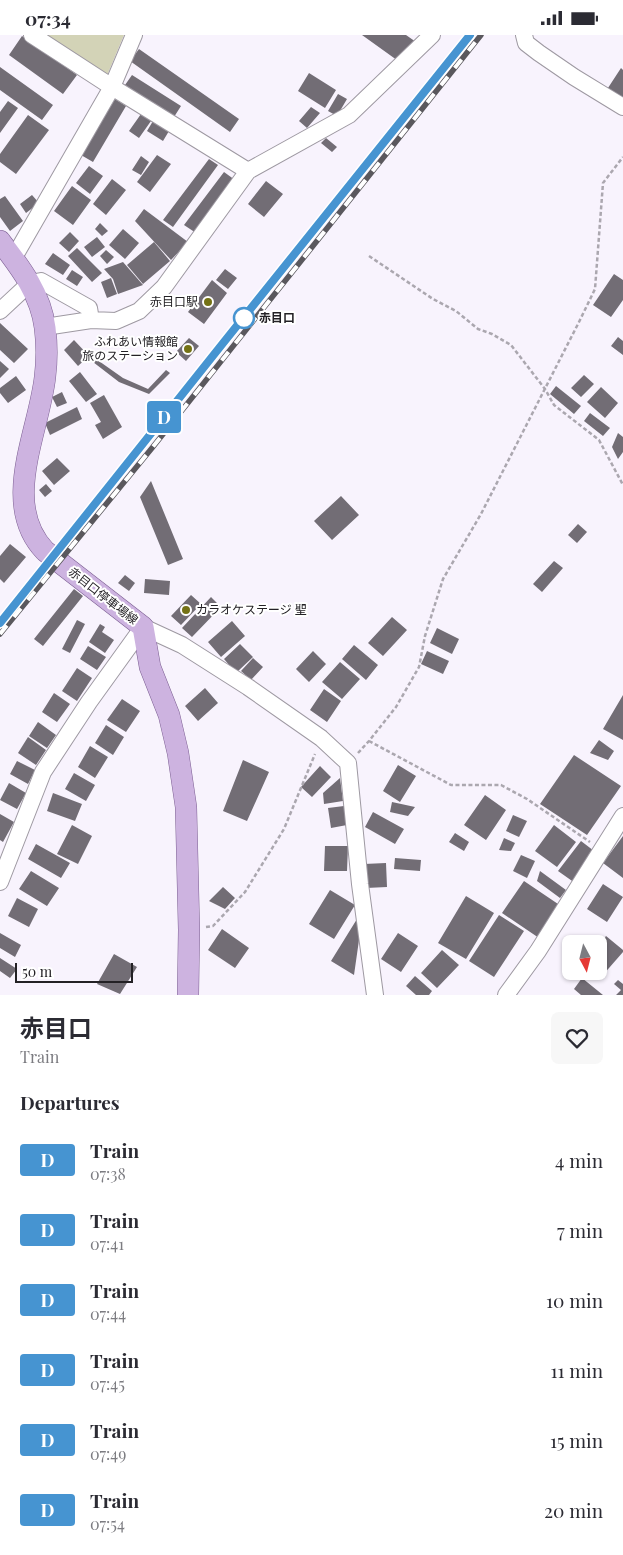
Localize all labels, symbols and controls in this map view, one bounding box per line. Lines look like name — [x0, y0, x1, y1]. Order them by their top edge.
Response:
text: 07:34 — [25, 5, 71, 31]
place label: 赤目口駅 — [150, 293, 198, 309]
marker: 赤目口駅 — [202, 296, 214, 308]
marker: 赤目口 — [233, 307, 255, 329]
place label: 赤目口 — [259, 309, 295, 325]
place label: ふれあい情報館 旅のステーション — [82, 333, 178, 363]
marker: ふれあい情報館 旅のステーション — [182, 343, 194, 355]
line badge: D — [148, 401, 180, 433]
text: D — [157, 405, 171, 429]
street label: 赤目口停車場線 — [66, 563, 142, 627]
place label: カラオケステージ 聖 — [196, 601, 307, 617]
marker: カラオケステージ 聖 — [180, 604, 192, 616]
north arrow — [562, 935, 608, 980]
map controls — [562, 935, 607, 980]
scale bar — [15, 960, 132, 983]
text: 50 m — [22, 962, 52, 981]
text: 赤目口 — [20, 1011, 92, 1043]
button: heart — [551, 1012, 603, 1064]
text: Train — [20, 1046, 59, 1067]
text: Departures — [20, 1089, 120, 1115]
text: Train — [90, 1137, 139, 1163]
text: 4 min — [555, 1147, 603, 1173]
text: D — [41, 1148, 54, 1172]
text: 07:38 — [90, 1163, 126, 1184]
text: Train — [90, 1207, 139, 1233]
text: 7 min — [557, 1217, 603, 1243]
text: D — [41, 1218, 54, 1242]
text: 07:41 — [90, 1233, 124, 1254]
text: Train — [90, 1277, 139, 1303]
text: 10 min — [546, 1287, 603, 1313]
text: D — [41, 1288, 54, 1312]
text: 07:44 — [90, 1303, 126, 1324]
text: Train — [90, 1347, 139, 1373]
text: 11 min — [550, 1357, 603, 1383]
text: D — [41, 1358, 54, 1382]
text: 07:45 — [90, 1373, 125, 1394]
text: Train — [90, 1417, 139, 1443]
text: 15 min — [550, 1427, 603, 1453]
text: D — [41, 1428, 54, 1452]
text: 07:49 — [90, 1443, 126, 1464]
text: Train — [90, 1487, 139, 1513]
text: 20 min — [544, 1497, 603, 1523]
text: D — [41, 1498, 54, 1522]
text: 07:54 — [90, 1513, 125, 1534]

